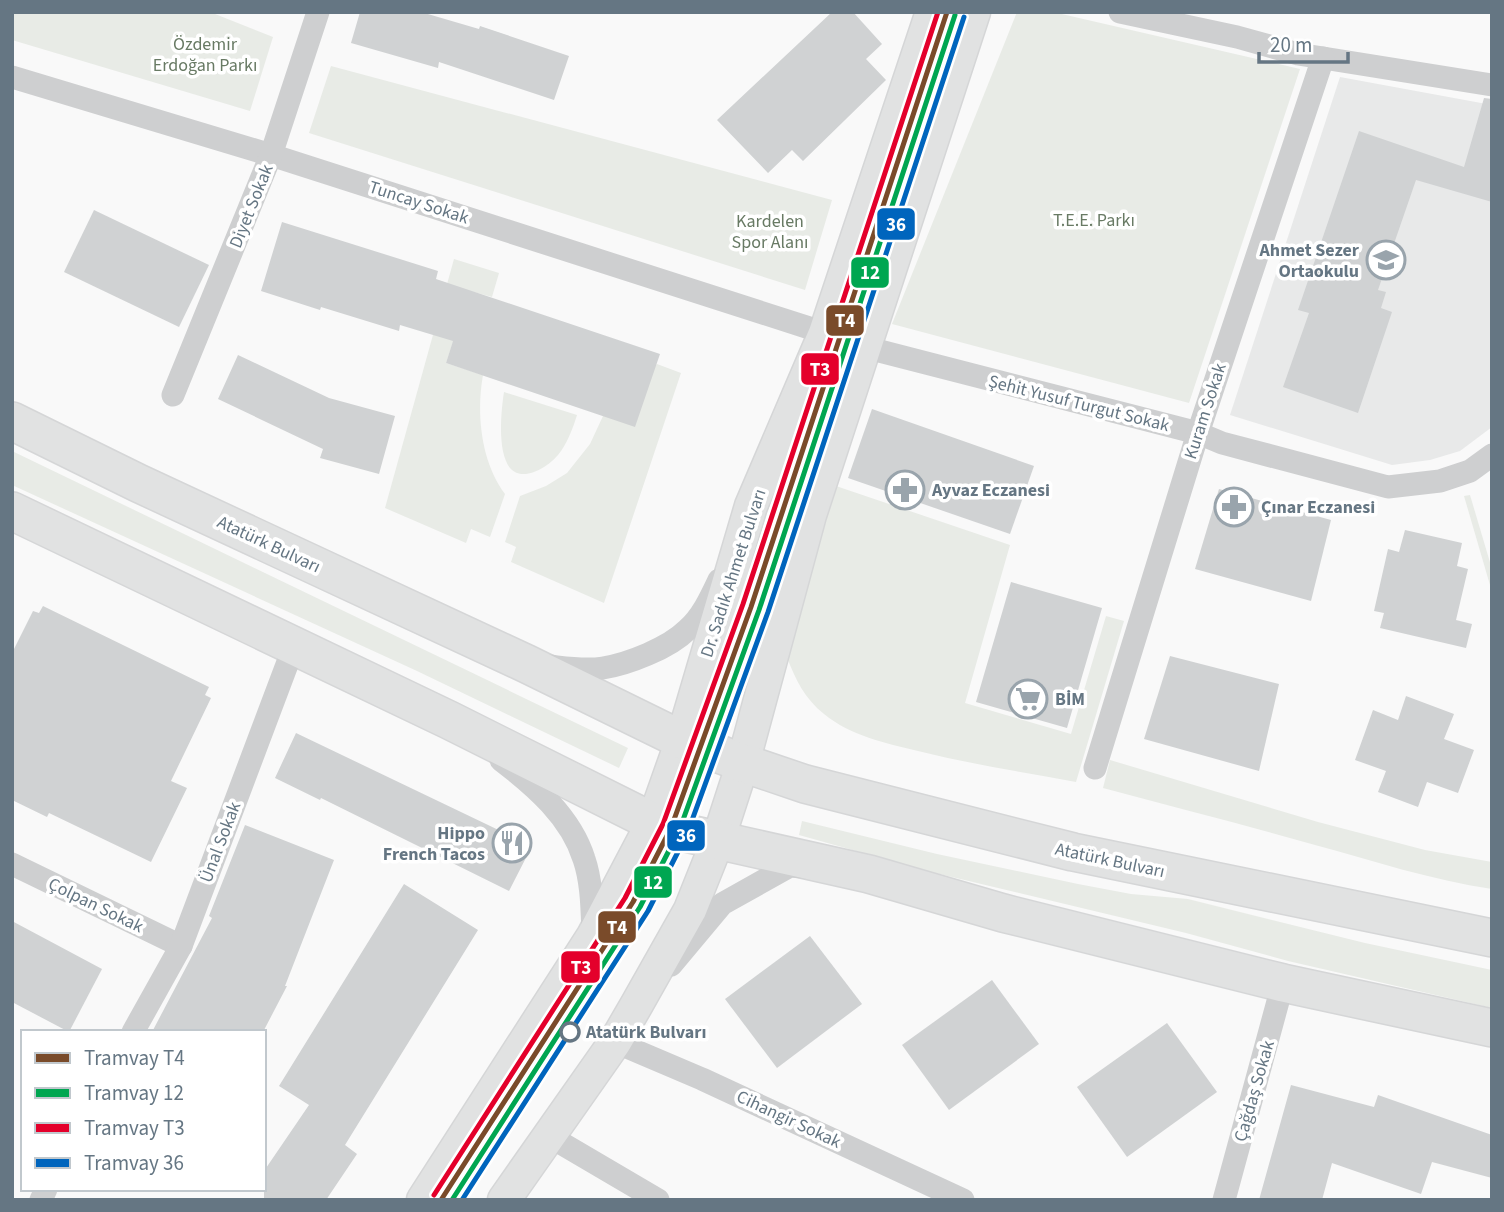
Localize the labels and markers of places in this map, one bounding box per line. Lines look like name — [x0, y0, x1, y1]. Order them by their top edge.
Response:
place label: Ahmet Sezer Ortaokulu — [1259, 238, 1360, 284]
school or university icon: Ahmet Sezer Ortaokulu — [1365, 239, 1407, 281]
pharmacy icon: Ayvaz Eczanesi — [884, 469, 926, 511]
place label: Ayvaz Eczanesi — [931, 478, 1050, 503]
pharmacy icon: Çınar Eczanesi — [1213, 486, 1255, 528]
place label: Çınar Eczanesi — [1261, 495, 1375, 520]
supermarket icon: BİM — [1007, 678, 1049, 720]
place label: BİM — [1055, 687, 1085, 712]
place label: Hippo French Tacos — [383, 821, 485, 867]
restaurant icon: Hippo French Tacos — [491, 822, 533, 864]
place label: Atatürk Bulvarı — [585, 1020, 706, 1045]
marker: Atatürk Bulvarı — [560, 1022, 580, 1042]

